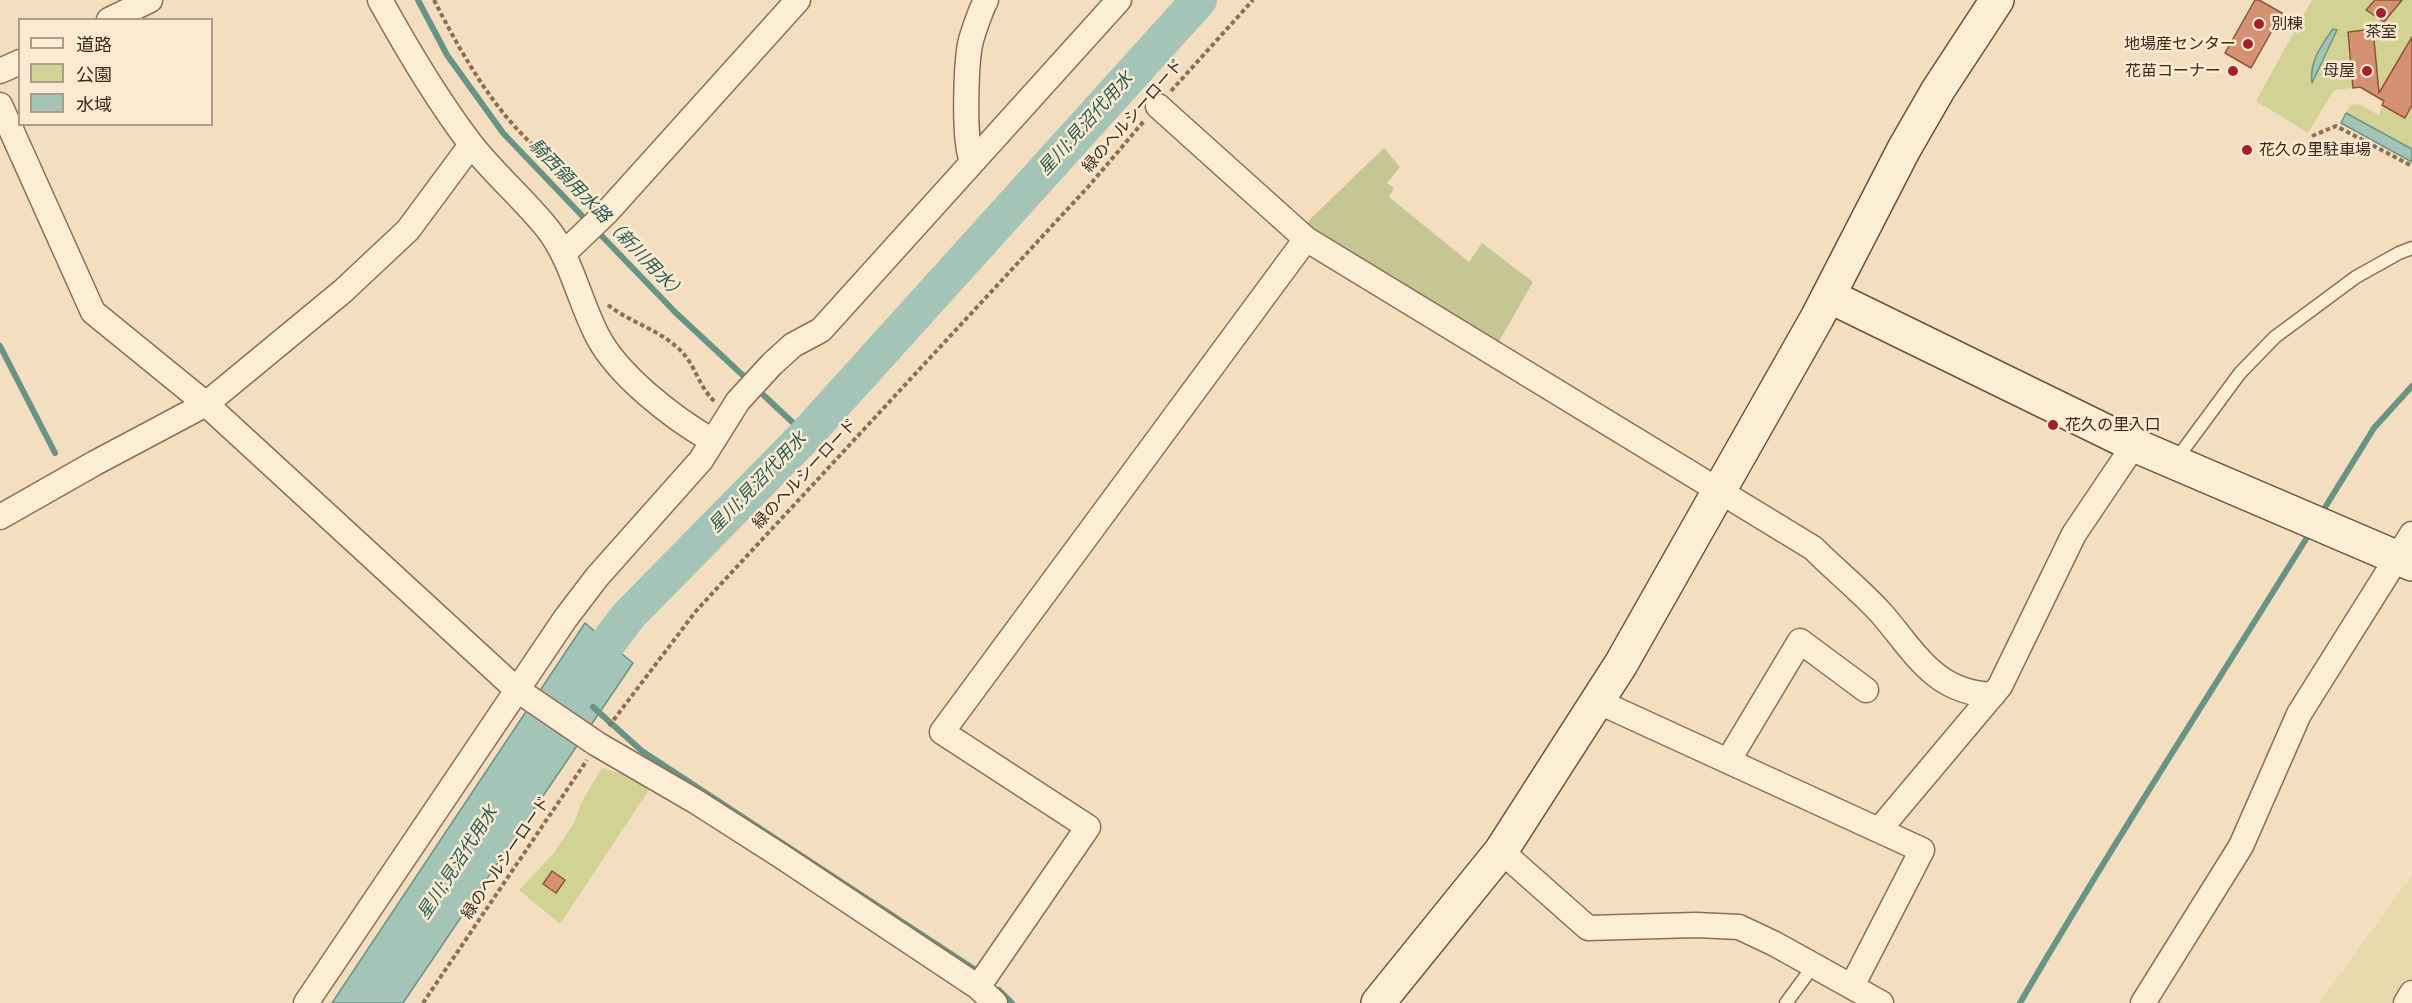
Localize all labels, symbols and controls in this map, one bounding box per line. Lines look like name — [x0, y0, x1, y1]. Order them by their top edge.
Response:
marker: 茶室 — [2374, 6, 2388, 20]
place label: 別棟 — [2271, 14, 2303, 34]
marker: 別棟 — [2252, 17, 2266, 31]
legend — [18, 18, 213, 126]
place label: 茶室 — [2365, 22, 2397, 42]
text: 道路 — [76, 33, 112, 56]
place label: 地場産センター — [2124, 34, 2236, 54]
marker: 地場産センター — [2241, 37, 2255, 51]
street label: 緑のヘルシーロード — [1079, 55, 1187, 177]
place label: 花苗コーナー — [2125, 61, 2221, 81]
place label: 母屋 — [2323, 61, 2355, 81]
text: 公園 — [76, 63, 112, 86]
marker: 花苗コーナー — [2226, 64, 2240, 78]
marker: 母屋 — [2360, 64, 2374, 78]
water label: 星川;見沼代用水 — [1034, 68, 1138, 180]
text: 水域 — [76, 93, 112, 116]
water label: 騎西領用水路（新川用水） — [524, 135, 690, 305]
place label: 花久の里駐車場 — [2259, 140, 2371, 160]
marker: 花久の里駐車場 — [2240, 143, 2254, 157]
street label: 緑のヘルシーロード — [749, 415, 861, 533]
place label: 花久の里入口 — [2065, 415, 2161, 435]
marker: 花久の里入口 — [2046, 418, 2060, 432]
water label: 星川;見沼代用水 — [705, 429, 811, 537]
street label: 緑のヘルシーロード — [458, 793, 554, 923]
water label: 星川;見沼代用水 — [413, 802, 503, 924]

